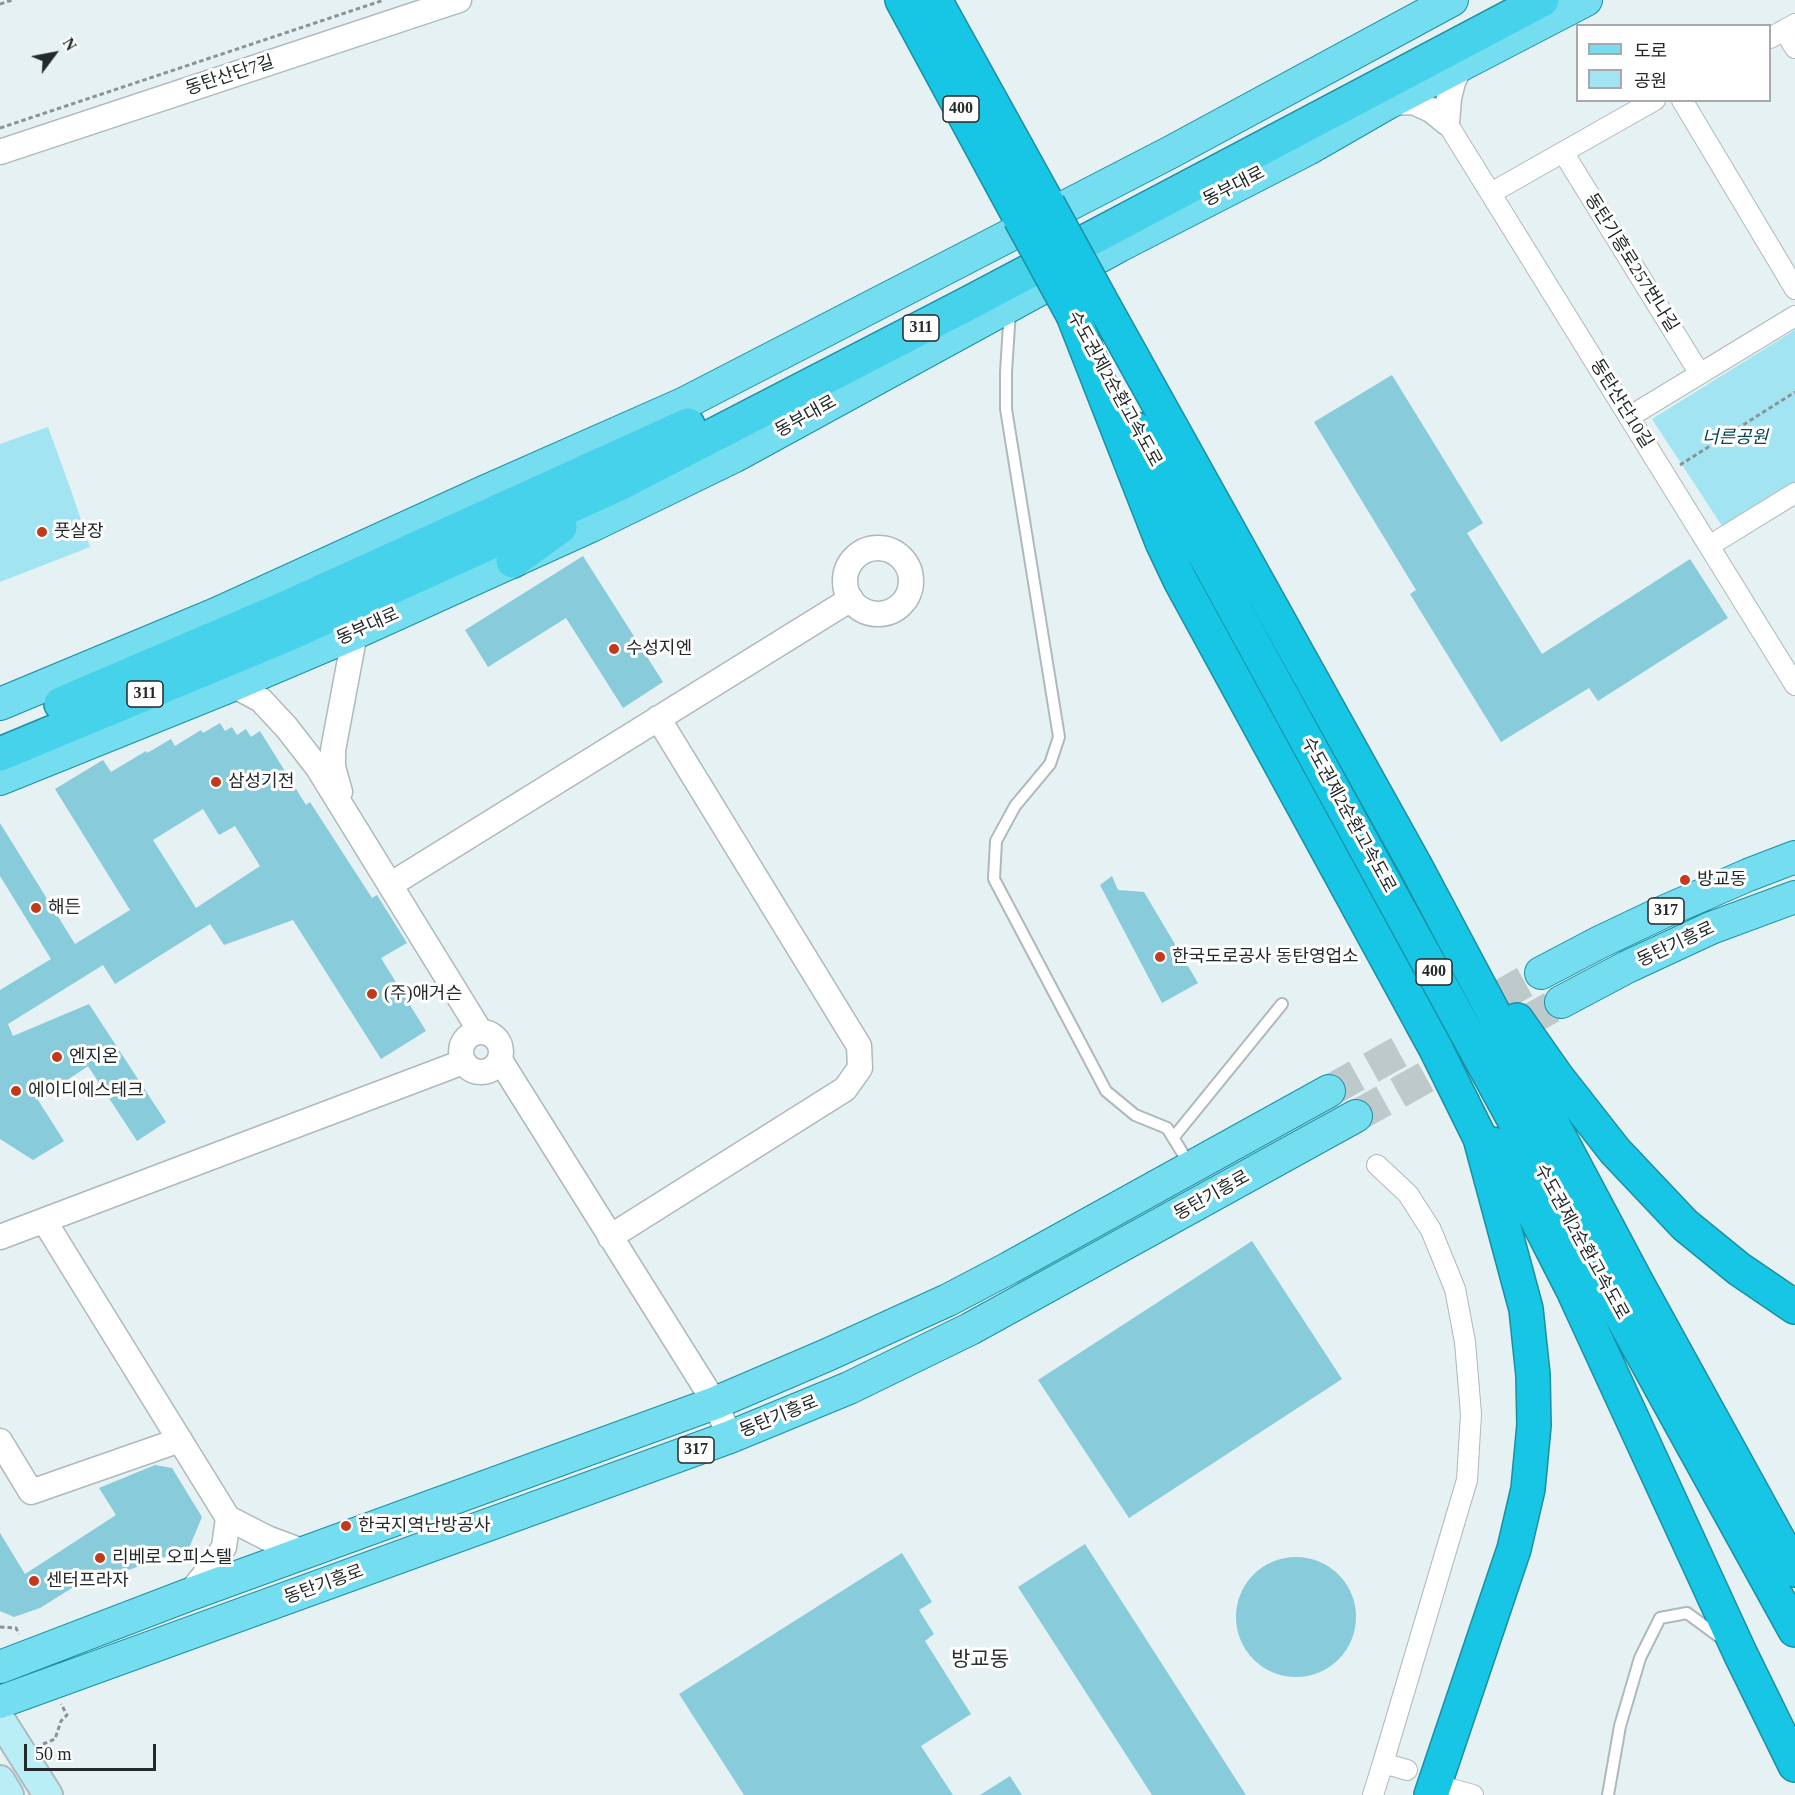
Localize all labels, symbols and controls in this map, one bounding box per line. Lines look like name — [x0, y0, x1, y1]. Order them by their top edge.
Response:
north arrow — [24, 24, 84, 84]
legend — [1576, 24, 1771, 102]
text: N — [59, 35, 80, 54]
text: 도로 — [1634, 41, 1667, 61]
street label: 동탄산단7길 — [183, 52, 277, 100]
text: 공원 — [1634, 71, 1667, 91]
road number: 400 — [943, 96, 979, 122]
street label: 동부대로 — [1200, 162, 1268, 212]
street label: 동탄기흥로257번나길 — [1580, 190, 1682, 336]
street label: 수도권제2순환고속도로 — [1062, 307, 1166, 471]
road number: 311 — [903, 315, 939, 341]
street label: 동탄산단10길 — [1585, 356, 1657, 452]
street label: 동부대로 — [772, 391, 840, 443]
park label: 너른공원 — [1702, 427, 1768, 449]
place label: 풋살장 — [54, 521, 104, 543]
marker: 풋살장 — [35, 525, 49, 539]
street label: 동부대로 — [333, 604, 403, 650]
place label: 수성지엔 — [626, 638, 692, 660]
marker: 수성지엔 — [607, 642, 621, 656]
road number: 311 — [127, 681, 163, 707]
street label: 수도권제2순환고속도로 — [1296, 733, 1400, 897]
place label: 삼성기전 — [228, 771, 294, 793]
marker: 삼성기전 — [209, 775, 223, 789]
place label: 방교동 — [1697, 869, 1747, 891]
marker: 방교동 — [1678, 873, 1692, 887]
place label: 해든 — [48, 897, 81, 919]
road number: 317 — [1648, 898, 1684, 924]
marker: 해든 — [29, 901, 43, 915]
street label: 동탄기흥로 — [1634, 918, 1718, 972]
place label: 한국도로공사 동탄영업소 — [1172, 946, 1359, 968]
marker: 한국도로공사 동탄영업소 — [1153, 950, 1167, 964]
road number: 400 — [1416, 959, 1452, 985]
place label: (주)애거슨 — [384, 983, 462, 1005]
marker: (주)애거슨 — [365, 987, 379, 1001]
place label: 엔지온 — [69, 1046, 119, 1068]
marker: 엔지온 — [50, 1050, 64, 1064]
place label: 에이디에스테크 — [28, 1080, 144, 1102]
marker: 에이디에스테크 — [9, 1084, 23, 1098]
street label: 수도권제2순환고속도로 — [1529, 1160, 1633, 1324]
street label: 동탄기흥로 — [1171, 1166, 1253, 1226]
street label: 동탄기흥로 — [737, 1391, 821, 1443]
road number: 317 — [678, 1437, 714, 1463]
place label: 한국지역난방공사 — [358, 1515, 490, 1537]
marker: 한국지역난방공사 — [339, 1519, 353, 1533]
place label: 리베로 오피스텔 — [112, 1547, 232, 1569]
marker: 리베로 오피스텔 — [93, 1551, 107, 1565]
street label: 동탄기흥로 — [281, 1561, 367, 1609]
place label: 센터프라자 — [46, 1570, 129, 1592]
marker: 센터프라자 — [27, 1574, 41, 1588]
district label: 방교동 — [951, 1647, 1009, 1673]
scale bar — [27, 1732, 159, 1770]
text: 50 m — [35, 1744, 72, 1764]

